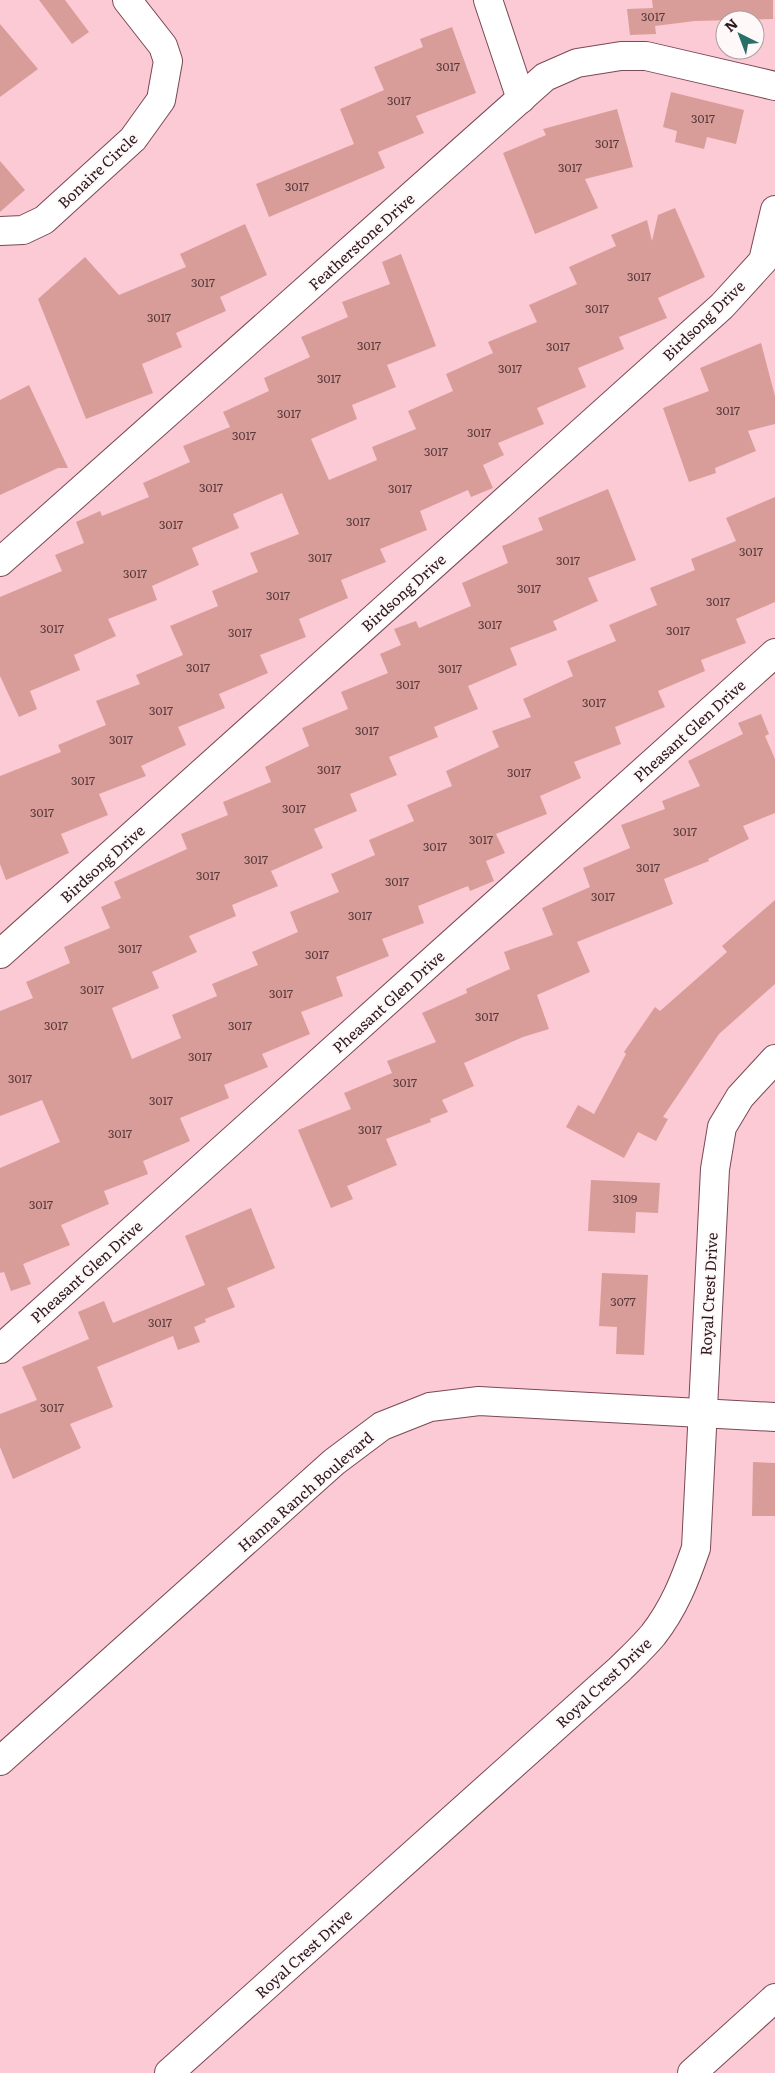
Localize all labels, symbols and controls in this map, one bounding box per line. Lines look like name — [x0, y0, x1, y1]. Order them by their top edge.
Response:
house number: 3017 — [641, 7, 665, 25]
north arrow — [715, 10, 765, 60]
text: N — [720, 13, 742, 36]
house number: 3017 — [436, 57, 460, 75]
house number: 3017 — [387, 91, 411, 109]
house number: 3017 — [691, 109, 715, 127]
street label: Bonaire Circle — [52, 127, 142, 213]
house number: 3017 — [595, 134, 619, 152]
house number: 3017 — [558, 158, 582, 176]
house number: 3017 — [285, 177, 309, 195]
street label: Featherstone Drive — [303, 187, 419, 295]
house number: 3017 — [627, 267, 651, 285]
house number: 3017 — [191, 273, 215, 291]
street label: Birdsong Drive — [656, 274, 750, 365]
house number: 3017 — [585, 299, 609, 317]
house number: 3017 — [147, 308, 171, 326]
house number: 3017 — [357, 336, 381, 354]
house number: 3017 — [546, 337, 570, 355]
house number: 3017 — [498, 359, 522, 377]
house number: 3017 — [317, 369, 341, 387]
house number: 3017 — [716, 401, 740, 419]
house number: 3017 — [277, 404, 301, 422]
house number: 3017 — [467, 423, 491, 441]
house number: 3017 — [232, 426, 256, 444]
house number: 3017 — [424, 442, 448, 460]
house number: 3017 — [199, 478, 223, 496]
house number: 3017 — [388, 479, 412, 497]
house number: 3017 — [346, 512, 370, 530]
house number: 3017 — [159, 515, 183, 533]
house number: 3017 — [739, 542, 763, 560]
street label: Birdsong Drive — [355, 547, 451, 636]
house number: 3017 — [308, 548, 332, 566]
house number: 3017 — [556, 551, 580, 569]
house number: 3017 — [123, 564, 147, 582]
house number: 3017 — [517, 579, 541, 597]
house number: 3017 — [266, 586, 290, 604]
house number: 3017 — [706, 592, 730, 610]
house number: 3017 — [478, 615, 502, 633]
house number: 3017 — [40, 619, 64, 637]
house number: 3017 — [666, 621, 690, 639]
house number: 3017 — [228, 623, 252, 641]
house number: 3017 — [186, 658, 210, 676]
house number: 3017 — [438, 659, 462, 677]
street label: Pheasant Glen Drive — [628, 673, 750, 787]
house number: 3017 — [396, 675, 420, 693]
house number: 3017 — [582, 693, 606, 711]
house number: 3017 — [149, 701, 173, 719]
house number: 3017 — [355, 721, 379, 739]
house number: 3017 — [109, 730, 133, 748]
house number: 3017 — [317, 760, 341, 778]
house number: 3017 — [507, 763, 531, 781]
house number: 3017 — [71, 771, 95, 789]
house number: 3017 — [282, 799, 306, 817]
house number: 3017 — [30, 803, 54, 821]
street label: Birdsong Drive — [54, 818, 150, 907]
house number: 3017 — [673, 822, 697, 840]
house number: 3017 — [469, 830, 493, 848]
house number: 3017 — [423, 837, 447, 855]
house number: 3017 — [244, 850, 268, 868]
house number: 3017 — [636, 858, 660, 876]
house number: 3017 — [196, 866, 220, 884]
house number: 3017 — [385, 872, 409, 890]
house number: 3017 — [591, 887, 615, 905]
house number: 3017 — [348, 906, 372, 924]
house number: 3017 — [118, 939, 142, 957]
street label: Pheasant Glen Drive — [327, 944, 449, 1058]
house number: 3017 — [305, 945, 329, 963]
house number: 3017 — [80, 980, 104, 998]
house number: 3017 — [269, 984, 293, 1002]
house number: 3017 — [475, 1007, 499, 1025]
house number: 3017 — [44, 1016, 68, 1034]
house number: 3017 — [228, 1016, 252, 1034]
house number: 3017 — [188, 1047, 212, 1065]
house number: 3017 — [8, 1069, 32, 1087]
house number: 3017 — [393, 1073, 417, 1091]
house number: 3017 — [149, 1091, 173, 1109]
house number: 3017 — [358, 1120, 382, 1138]
house number: 3017 — [108, 1124, 132, 1142]
house number: 3109 — [613, 1189, 637, 1207]
house number: 3017 — [29, 1195, 53, 1213]
street label: Pheasant Glen Drive — [25, 1214, 147, 1328]
street label: Royal Crest Drive — [693, 1231, 723, 1356]
house number: 3077 — [610, 1292, 636, 1310]
house number: 3017 — [148, 1313, 172, 1331]
house number: 3017 — [40, 1398, 64, 1416]
street label: Hanna Ranch Boulevard — [232, 1425, 378, 1557]
street label: Royal Crest Drive — [550, 1631, 656, 1733]
street label: Royal Crest Drive — [249, 1903, 357, 2003]

